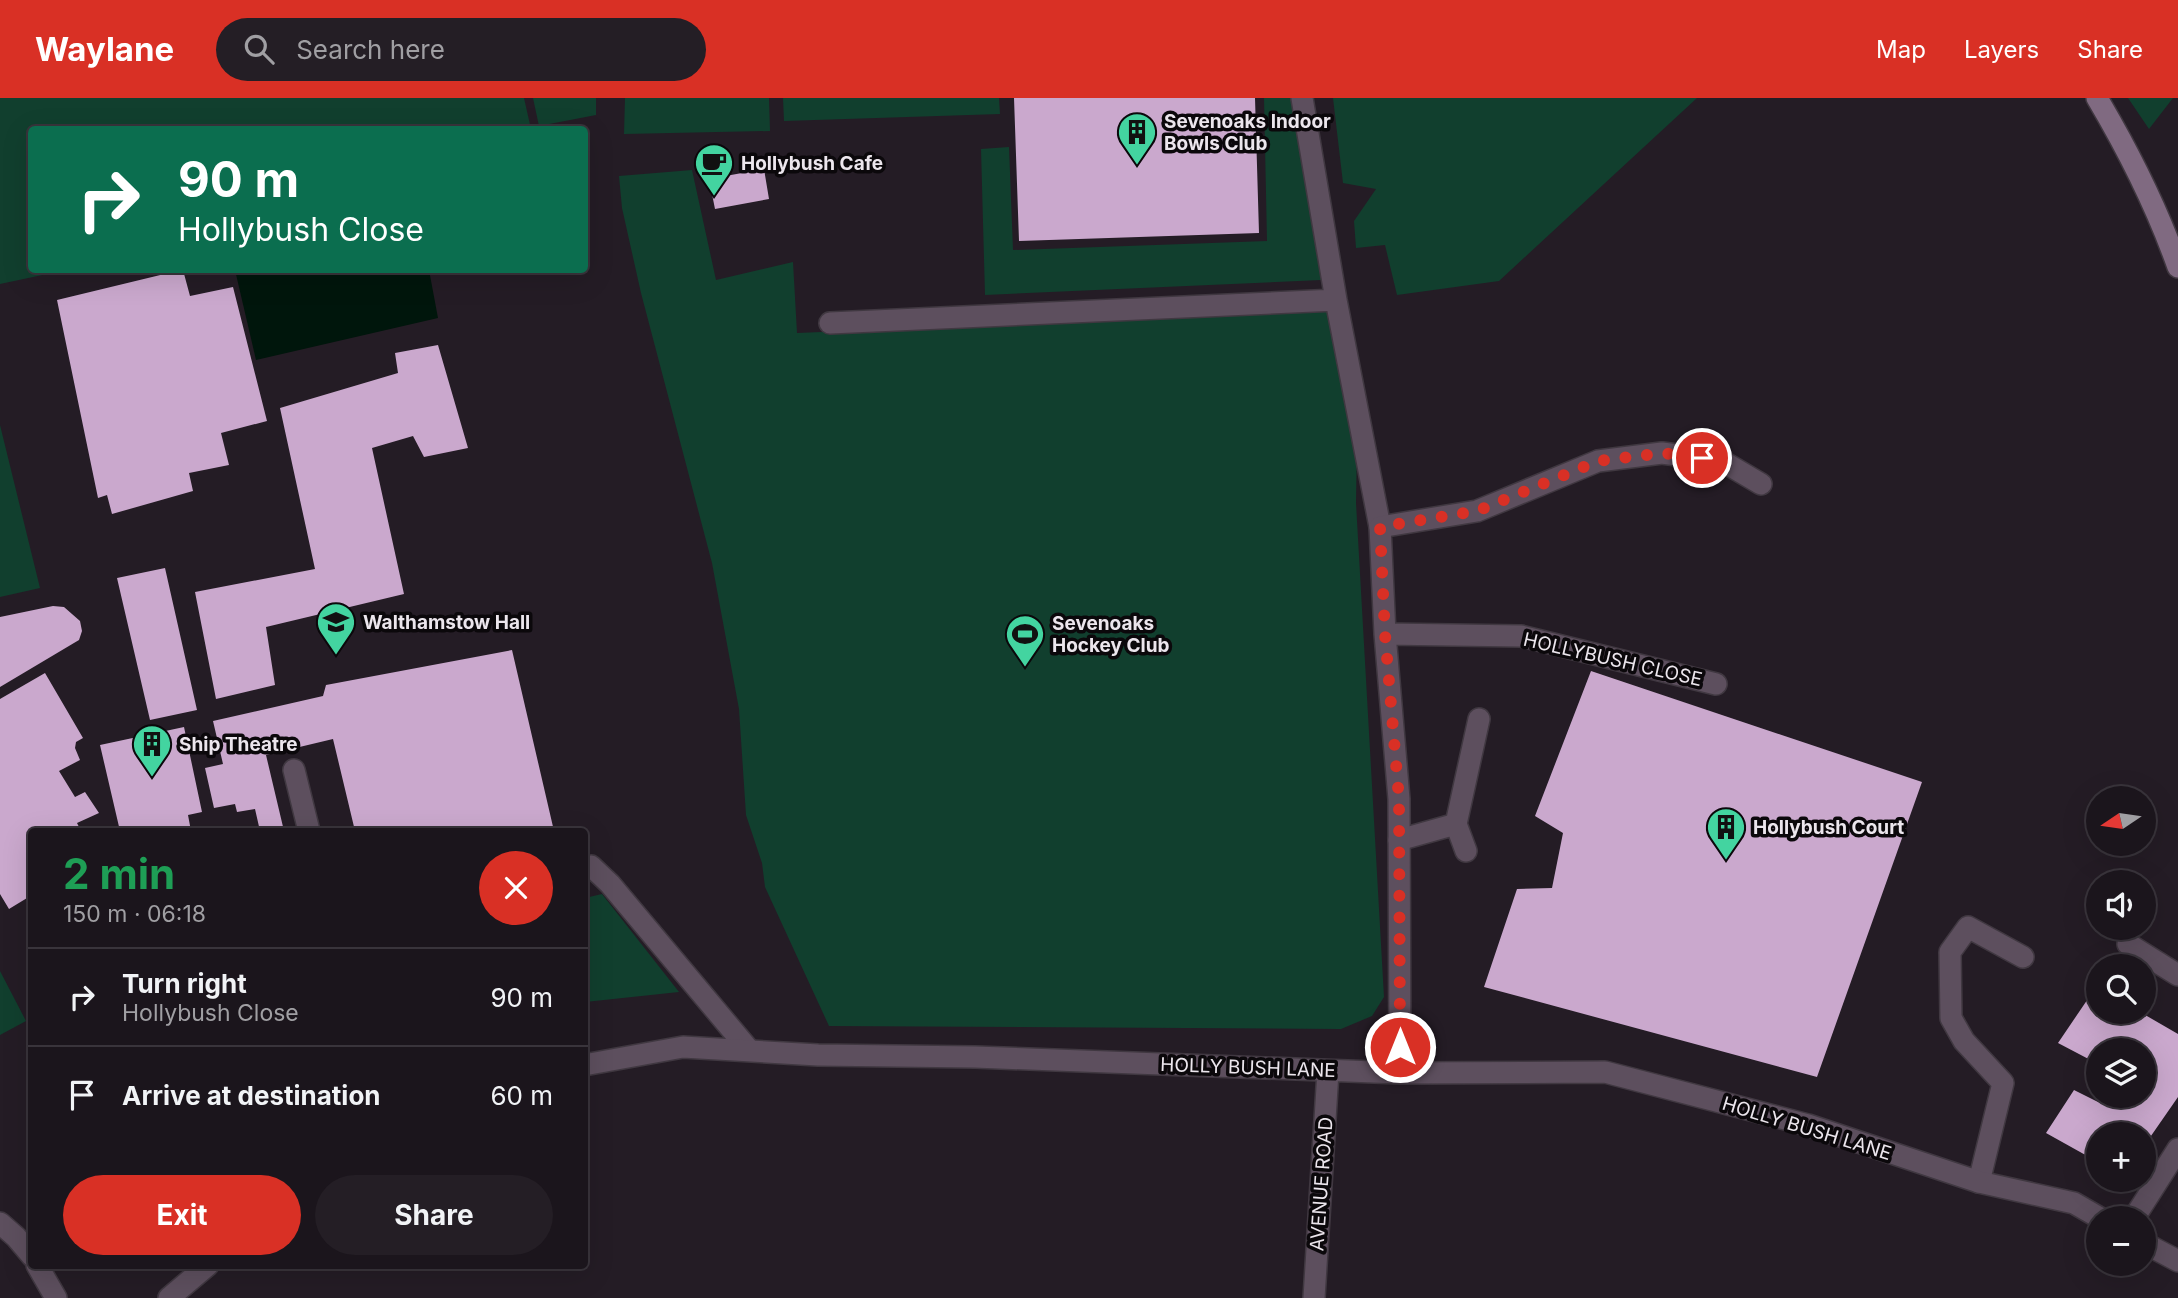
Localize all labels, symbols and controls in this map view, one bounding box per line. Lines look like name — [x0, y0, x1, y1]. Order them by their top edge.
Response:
search box — [216, 18, 706, 81]
text: Waylane — [35, 29, 174, 69]
icon: search — [240, 30, 278, 68]
text: Search here — [296, 34, 445, 65]
text: Map — [1876, 35, 1926, 64]
text: Layers — [1964, 35, 2039, 64]
text: Share — [2077, 35, 2143, 64]
place label: Sevenoaks Indoor Bowls Club — [1164, 110, 1331, 155]
building icon: Sevenoaks Indoor Bowls Club — [1116, 111, 1158, 166]
cafe icon: Hollybush Cafe — [693, 142, 735, 197]
text: 90 m — [178, 150, 299, 209]
place label: Hollybush Cafe — [741, 152, 883, 175]
icon: right — [63, 154, 154, 245]
text: Hollybush Close — [178, 210, 424, 249]
pin — [1672, 428, 1732, 488]
icon: arrive — [1683, 439, 1721, 477]
school or university icon: Walthamstow Hall — [315, 601, 357, 656]
place label: Walthamstow Hall — [363, 611, 530, 634]
place label: Sevenoaks Hockey Club — [1052, 612, 1170, 657]
sports icon: Sevenoaks Hockey Club — [1004, 613, 1046, 668]
street label: HOLLYBUSH CLOSE — [1521, 628, 1705, 691]
building icon: Ship Theatre — [131, 723, 173, 778]
place label: Ship Theatre — [179, 733, 298, 756]
north arrow — [2086, 786, 2156, 856]
map controls — [2086, 786, 2156, 1276]
building icon: Hollybush Court — [1705, 806, 1747, 861]
place label: Hollybush Court — [1753, 816, 1904, 839]
text: 2 min — [63, 848, 175, 899]
button: close — [479, 851, 553, 925]
button: sound — [2086, 870, 2156, 940]
text: 150 m · 06:18 — [63, 900, 206, 928]
button: search — [2086, 954, 2156, 1024]
text: Turn right — [122, 968, 247, 999]
icon: right — [63, 978, 101, 1016]
text: 90 m — [490, 982, 553, 1013]
text: Hollybush Close — [122, 999, 299, 1027]
position arrow — [1363, 1010, 1437, 1084]
button: layers — [2086, 1038, 2156, 1108]
street label: HOLLY BUSH LANE — [1160, 1053, 1336, 1082]
icon: arrive — [63, 1076, 101, 1114]
text: Arrive at destination — [122, 1080, 381, 1111]
text: 60 m — [490, 1080, 553, 1111]
street label: HOLLY BUSH LANE — [1720, 1092, 1894, 1165]
street label: AVENUE ROAD — [1305, 1116, 1338, 1252]
button: + — [2086, 1122, 2156, 1192]
button: Exit — [63, 1175, 301, 1255]
button: Share — [315, 1175, 553, 1255]
button: − — [2086, 1206, 2156, 1276]

